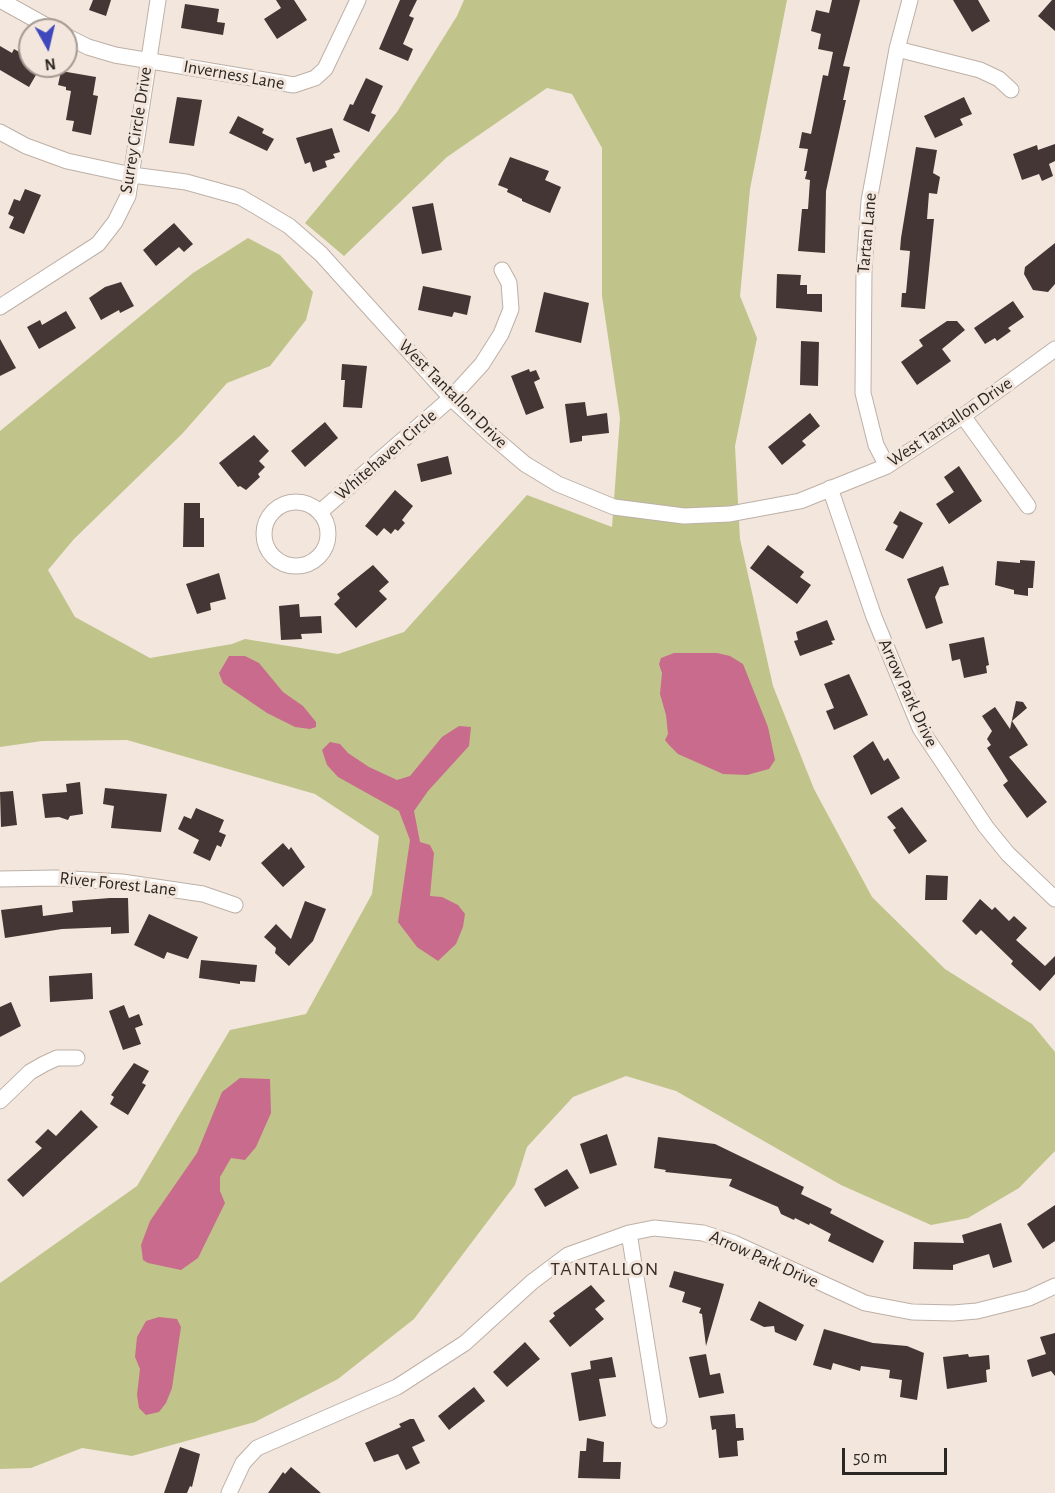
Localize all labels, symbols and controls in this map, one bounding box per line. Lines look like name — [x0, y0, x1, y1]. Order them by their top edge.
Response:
north arrow — [18, 18, 78, 78]
text: N — [44, 55, 57, 73]
street label: Inverness Lane — [182, 55, 286, 95]
street label: Surrey Circle Drive — [115, 65, 157, 195]
street label: Tartan Lane — [853, 192, 881, 274]
street label: West Tantallon Drive — [394, 335, 512, 453]
street label: West Tantallon Drive — [884, 372, 1016, 472]
street label: Whitehaven Circle — [331, 405, 441, 505]
street label: Arrow Park Drive — [873, 635, 943, 751]
street label: River Forest Lane — [59, 867, 177, 901]
street label: Arrow Park Drive — [706, 1225, 822, 1293]
district label: TANTALLON — [550, 1257, 660, 1281]
scale bar — [845, 1436, 950, 1474]
text: 50 m — [853, 1449, 887, 1467]

